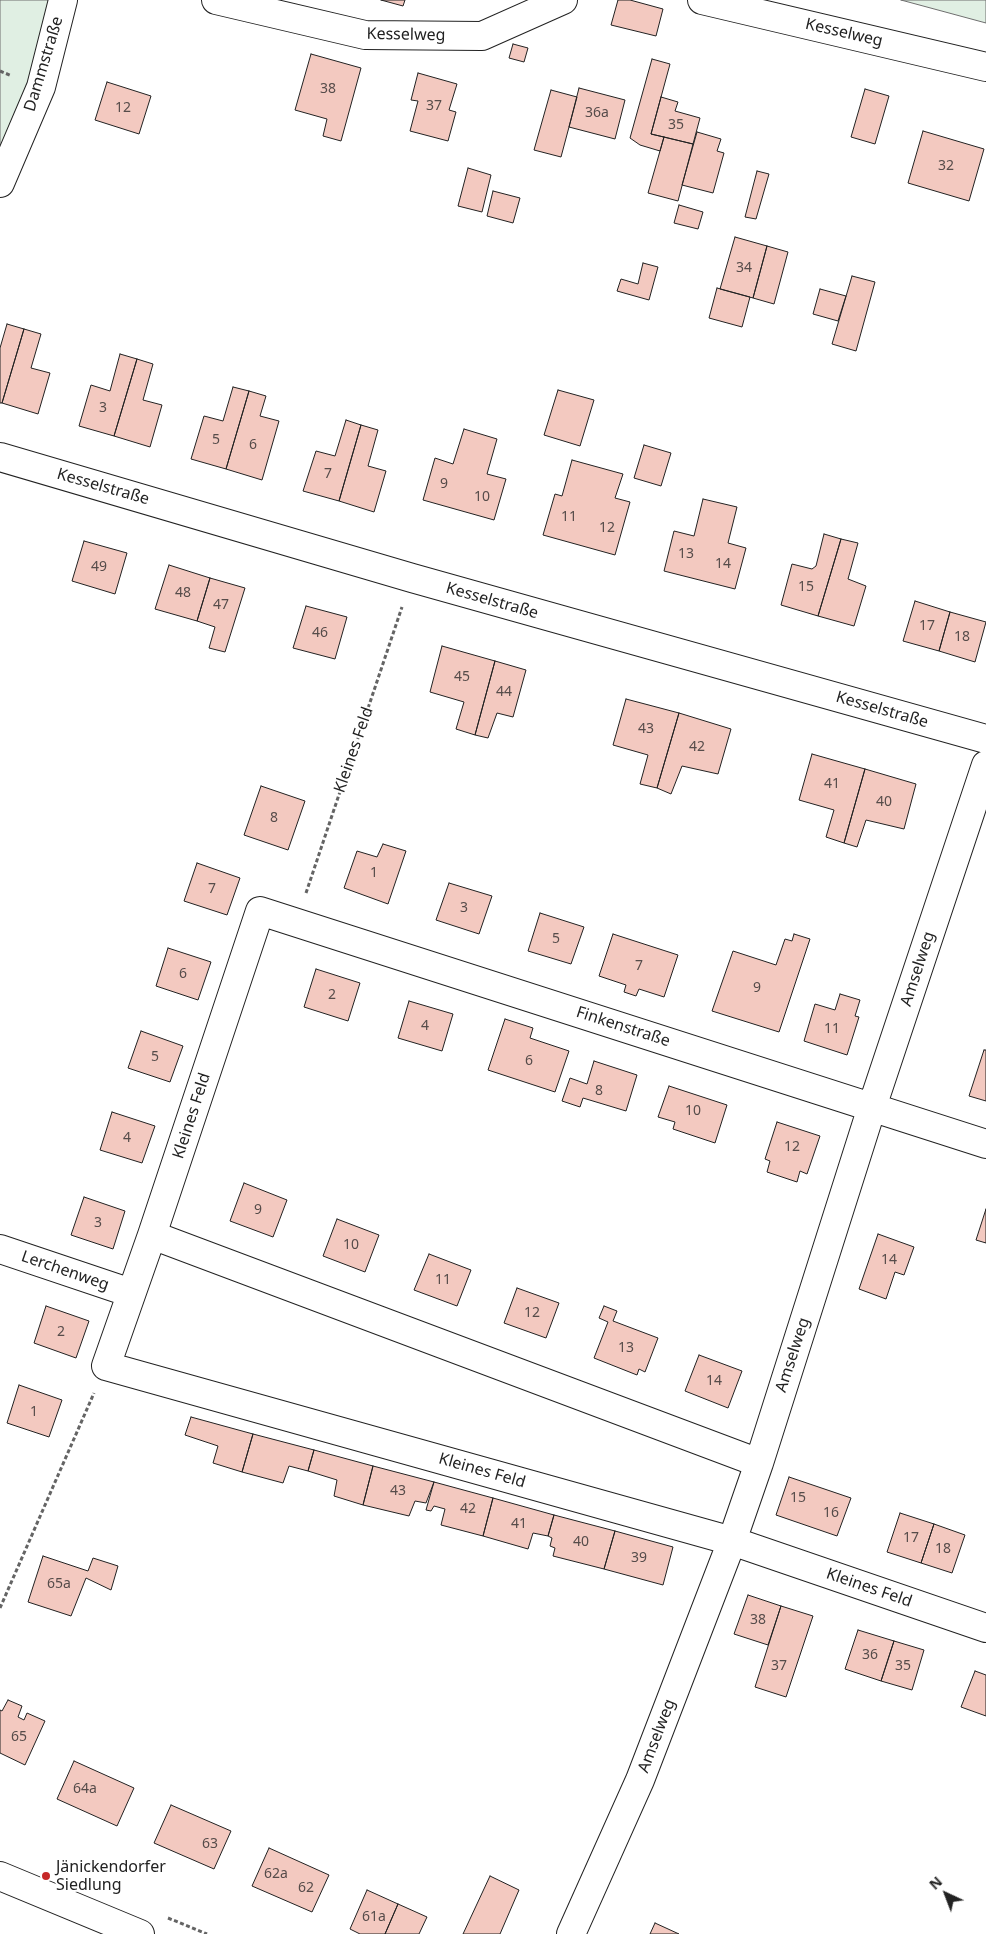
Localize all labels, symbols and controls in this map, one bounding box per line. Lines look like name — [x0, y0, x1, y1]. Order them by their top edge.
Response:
street label: Dammstraße — [20, 14, 68, 114]
street label: Kesselweg — [803, 15, 885, 51]
street label: Kesselweg — [366, 25, 446, 45]
house number: 38 — [320, 81, 336, 97]
house number: 37 — [426, 98, 442, 114]
house number: 12 — [115, 100, 131, 116]
house number: 36a — [585, 105, 609, 121]
house number: 35 — [668, 117, 684, 133]
house number: 32 — [938, 158, 954, 174]
house number: 34 — [736, 260, 752, 276]
house number: 3 — [99, 400, 107, 416]
house number: 5 — [212, 432, 220, 448]
house number: 6 — [249, 437, 257, 453]
street label: Kesselstraße — [55, 465, 151, 509]
house number: 7 — [324, 466, 332, 482]
house number: 9 — [440, 476, 448, 492]
house number: 10 — [474, 489, 490, 505]
house number: 11 — [561, 509, 577, 525]
house number: 12 — [599, 520, 615, 536]
house number: 13 — [678, 546, 694, 562]
house number: 14 — [715, 556, 731, 572]
house number: 49 — [91, 559, 107, 575]
street label: Kesselstraße — [444, 579, 540, 623]
house number: 15 — [798, 579, 814, 595]
house number: 48 — [175, 585, 191, 601]
house number: 47 — [213, 597, 229, 613]
house number: 17 — [919, 618, 935, 634]
house number: 46 — [312, 625, 328, 641]
house number: 18 — [954, 629, 970, 645]
house number: 45 — [454, 669, 470, 685]
house number: 44 — [496, 684, 512, 700]
street label: Kesselstraße — [834, 688, 930, 732]
street label: Kleines Feld — [330, 705, 378, 795]
house number: 43 — [638, 721, 654, 737]
house number: 42 — [689, 739, 705, 755]
house number: 41 — [824, 776, 840, 792]
house number: 40 — [876, 794, 892, 810]
house number: 8 — [270, 810, 278, 826]
house number: 1 — [370, 865, 378, 881]
house number: 7 — [208, 881, 216, 897]
house number: 3 — [460, 900, 468, 916]
street label: Amselweg — [897, 929, 939, 1009]
house number: 5 — [552, 931, 560, 947]
house number: 7 — [635, 958, 643, 974]
house number: 6 — [179, 966, 187, 982]
house number: 9 — [753, 980, 761, 996]
house number: 2 — [328, 987, 336, 1003]
street label: Finkenstraße — [574, 1003, 672, 1051]
house number: 4 — [421, 1018, 429, 1034]
house number: 11 — [824, 1021, 840, 1037]
house number: 5 — [151, 1049, 159, 1065]
house number: 6 — [525, 1053, 533, 1069]
street label: Kleines Feld — [169, 1071, 215, 1161]
house number: 8 — [595, 1083, 603, 1099]
house number: 10 — [685, 1103, 701, 1119]
house number: 4 — [123, 1130, 131, 1146]
house number: 12 — [784, 1139, 800, 1155]
house number: 9 — [254, 1202, 262, 1218]
house number: 3 — [94, 1215, 102, 1231]
house number: 10 — [343, 1237, 359, 1253]
street label: Lerchenweg — [19, 1247, 111, 1295]
house number: 14 — [881, 1252, 897, 1268]
house number: 11 — [435, 1272, 451, 1288]
house number: 12 — [524, 1305, 540, 1321]
street label: Amselweg — [772, 1315, 814, 1395]
house number: 2 — [57, 1324, 65, 1340]
house number: 13 — [618, 1340, 634, 1356]
house number: 14 — [706, 1373, 722, 1389]
house number: 1 — [30, 1404, 38, 1420]
street label: Kleines Feld — [436, 1449, 528, 1493]
house number: 43 — [390, 1483, 406, 1499]
house number: 15 — [790, 1490, 806, 1506]
house number: 42 — [460, 1501, 476, 1517]
house number: 16 — [823, 1505, 839, 1521]
house number: 41 — [511, 1516, 527, 1532]
house number: 17 — [903, 1530, 919, 1546]
house number: 40 — [573, 1534, 589, 1550]
house number: 18 — [935, 1541, 951, 1557]
house number: 39 — [631, 1550, 647, 1566]
street label: Kleines Feld — [824, 1564, 914, 1612]
house number: 65a — [47, 1576, 71, 1592]
house number: 38 — [750, 1612, 766, 1628]
house number: 36 — [862, 1647, 878, 1663]
house number: 37 — [771, 1658, 787, 1674]
house number: 35 — [895, 1658, 911, 1674]
street label: Amselweg — [634, 1696, 680, 1776]
house number: 65 — [11, 1729, 27, 1745]
house number: 64a — [73, 1781, 97, 1797]
house number: 63 — [202, 1836, 218, 1852]
place label: Jänickendorfer Siedlung — [56, 1857, 166, 1895]
house number: 62a — [264, 1866, 288, 1882]
north arrow — [921, 1869, 971, 1919]
marker: Jänickendorfer Siedlung — [40, 1870, 52, 1882]
text: N — [925, 1872, 946, 1894]
house number: 62 — [298, 1880, 314, 1896]
house number: 61a — [362, 1909, 386, 1925]

